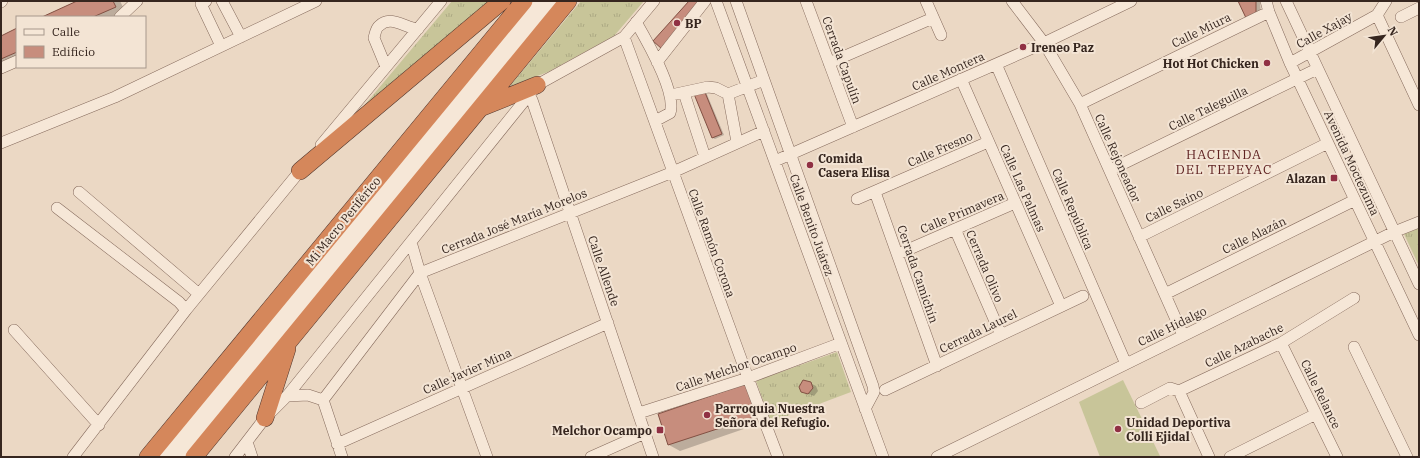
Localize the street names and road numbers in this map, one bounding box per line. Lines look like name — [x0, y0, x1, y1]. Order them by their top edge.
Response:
street label: Calle Xajay — [1293, 8, 1355, 51]
street label: Calle Miura — [1169, 9, 1234, 51]
street label: Cerrada Capulín — [819, 14, 865, 106]
street label: Calle Montera — [909, 48, 987, 94]
street label: Calle Taleguilla — [1166, 82, 1250, 134]
street label: Avenida Moctezuma — [1321, 108, 1383, 218]
street label: Calle Rejoneador — [1092, 111, 1145, 205]
street label: Calle Fresno — [905, 128, 975, 170]
street label: Calle Las Palmas — [997, 142, 1049, 234]
street label: Calle República — [1049, 166, 1097, 252]
street label: Calle Benito Juárez — [787, 172, 837, 278]
street label: Mi Macro Periférico — [302, 173, 384, 269]
street label: Calle Saíno — [1143, 184, 1206, 225]
street label: Cerrada José María Morelos — [439, 185, 589, 257]
street label: Calle Ramón Corona — [685, 187, 739, 300]
street label: Calle Primavera — [918, 187, 1007, 236]
street label: Calle Alazán — [1220, 213, 1289, 257]
street label: Cerrada Camichín — [894, 223, 942, 325]
street label: Cerrada Olivo — [963, 228, 1007, 305]
street label: Calle Allende — [585, 234, 623, 308]
street label: Calle Hidalgo — [1135, 303, 1209, 349]
street label: Cerrada Laurel — [937, 306, 1020, 356]
street label: Calle Azabache — [1202, 320, 1286, 370]
street label: Calle Melchor Ocampo — [674, 339, 799, 395]
street label: Calle Javier Mina — [420, 345, 514, 397]
street label: Calle Relance — [1298, 357, 1344, 431]

